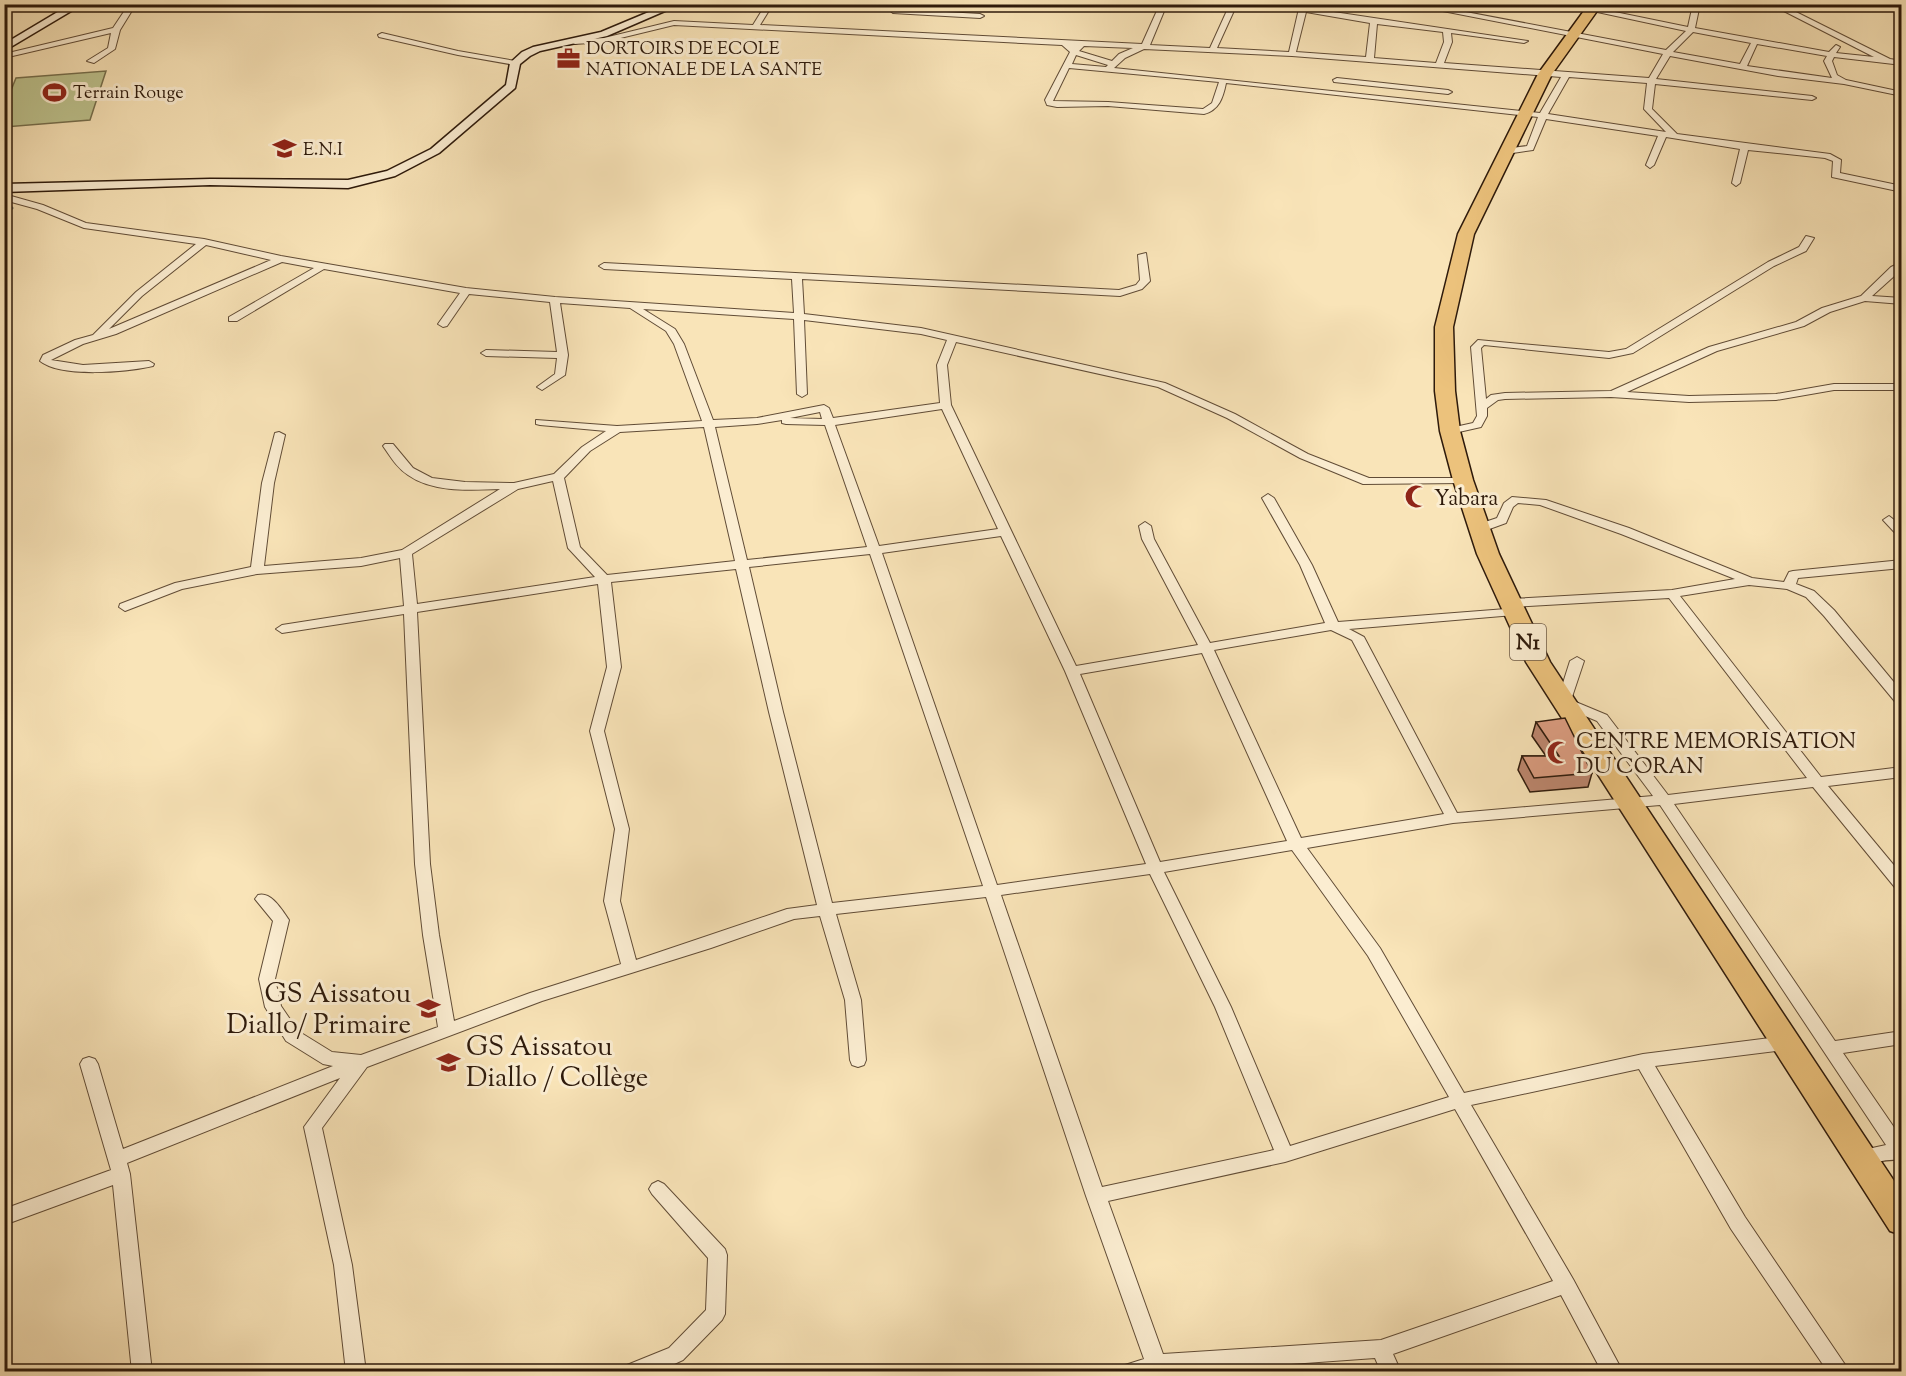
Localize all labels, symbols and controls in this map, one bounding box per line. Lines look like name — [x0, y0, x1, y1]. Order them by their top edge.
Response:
place label: DORTOIRS DE ECOLE NATIONALE DE LA SANTE — [586, 37, 822, 84]
office icon: DORTOIRS DE ECOLE NATIONALE DE LA SANTE — [555, 45, 581, 71]
sports icon: Terrain Rouge — [42, 79, 68, 105]
place label: Terrain Rouge — [73, 81, 184, 107]
school or university icon: E.N.I — [272, 136, 298, 162]
place label: E.N.I — [303, 138, 343, 164]
mosque icon: Yabara — [1403, 484, 1429, 510]
place label: Yabara — [1434, 484, 1498, 516]
road number: N1 — [1510, 624, 1546, 660]
place label: CENTRE MEMORISATION DU CORAN — [1576, 727, 1856, 784]
mosque icon: CENTRE MEMORISATION DU CORAN — [1545, 740, 1571, 766]
place label: GS Aissatou Diallo/ Primaire — [227, 976, 411, 1046]
school or university icon: GS Aissatou Diallo/ Primaire — [416, 996, 442, 1022]
place label: GS Aissatou Diallo / Collège — [466, 1029, 648, 1099]
school or university icon: GS Aissatou Diallo / Collège — [435, 1049, 461, 1075]

